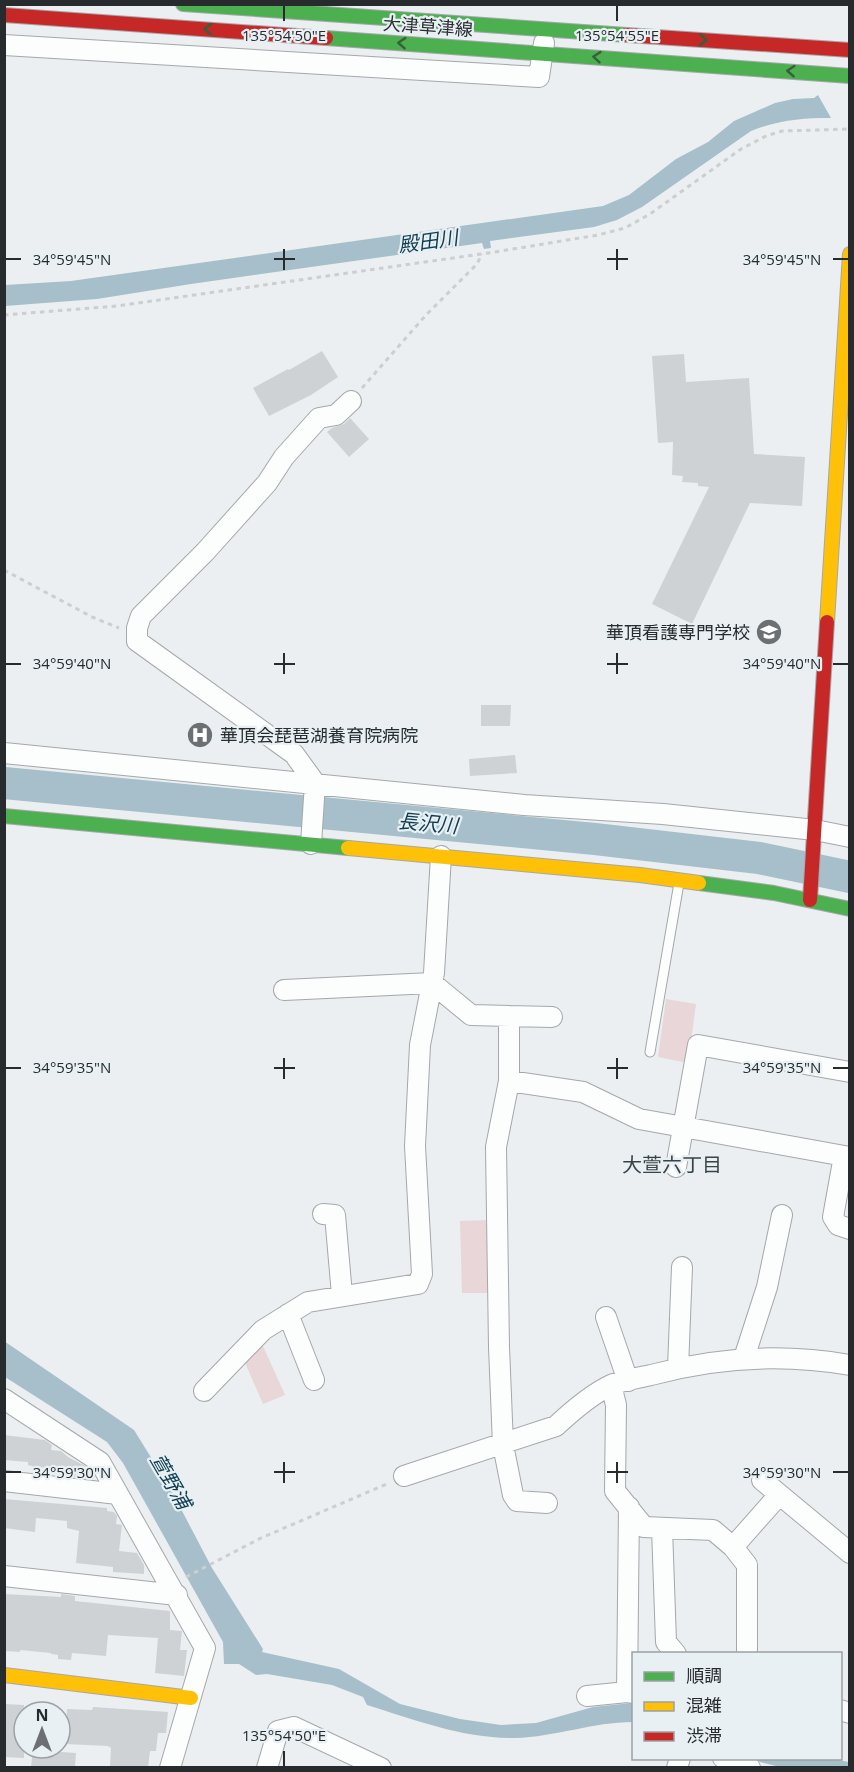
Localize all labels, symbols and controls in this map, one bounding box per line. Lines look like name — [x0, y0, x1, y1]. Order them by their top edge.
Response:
street label: 大津草津線 — [382, 11, 474, 41]
one-way arrow — [203, 23, 212, 36]
text: 135°54'50"E — [242, 25, 326, 45]
text: 135°54'55"E — [575, 25, 659, 45]
one-way arrow — [698, 33, 707, 46]
one-way arrow — [398, 36, 407, 49]
one-way arrow — [592, 51, 601, 64]
one-way arrow — [787, 65, 796, 78]
water label: 殿田川 — [396, 223, 462, 259]
text: 34°59'45"N — [33, 249, 111, 269]
text: 34°59'45"N — [743, 249, 821, 269]
school or university icon: 華頂看護専門学校 — [754, 617, 784, 647]
place label: 華頂看護専門学校 — [606, 620, 750, 644]
text: 34°59'40"N — [33, 653, 111, 673]
text: 34°59'40"N — [743, 653, 821, 673]
hospital icon: 華頂会琵琶湖養育院病院 — [185, 720, 215, 750]
place label: 華頂会琵琶湖養育院病院 — [220, 723, 418, 747]
water label: 長沢川 — [397, 807, 461, 839]
text: 34°59'35"N — [33, 1057, 111, 1077]
text: 34°59'35"N — [743, 1057, 821, 1077]
district label: 大萱六丁目 — [622, 1151, 722, 1178]
water label: 萱野浦 — [144, 1448, 199, 1516]
text: 34°59'30"N — [33, 1462, 111, 1482]
text: 34°59'30"N — [743, 1462, 821, 1482]
legend — [632, 1652, 842, 1760]
text: 順調 — [686, 1663, 722, 1687]
text: 混雑 — [686, 1693, 722, 1717]
north arrow — [12, 1700, 72, 1760]
text: N — [35, 1704, 49, 1726]
text: 渋滞 — [686, 1723, 722, 1747]
text: 135°54'50"E — [242, 1725, 326, 1745]

